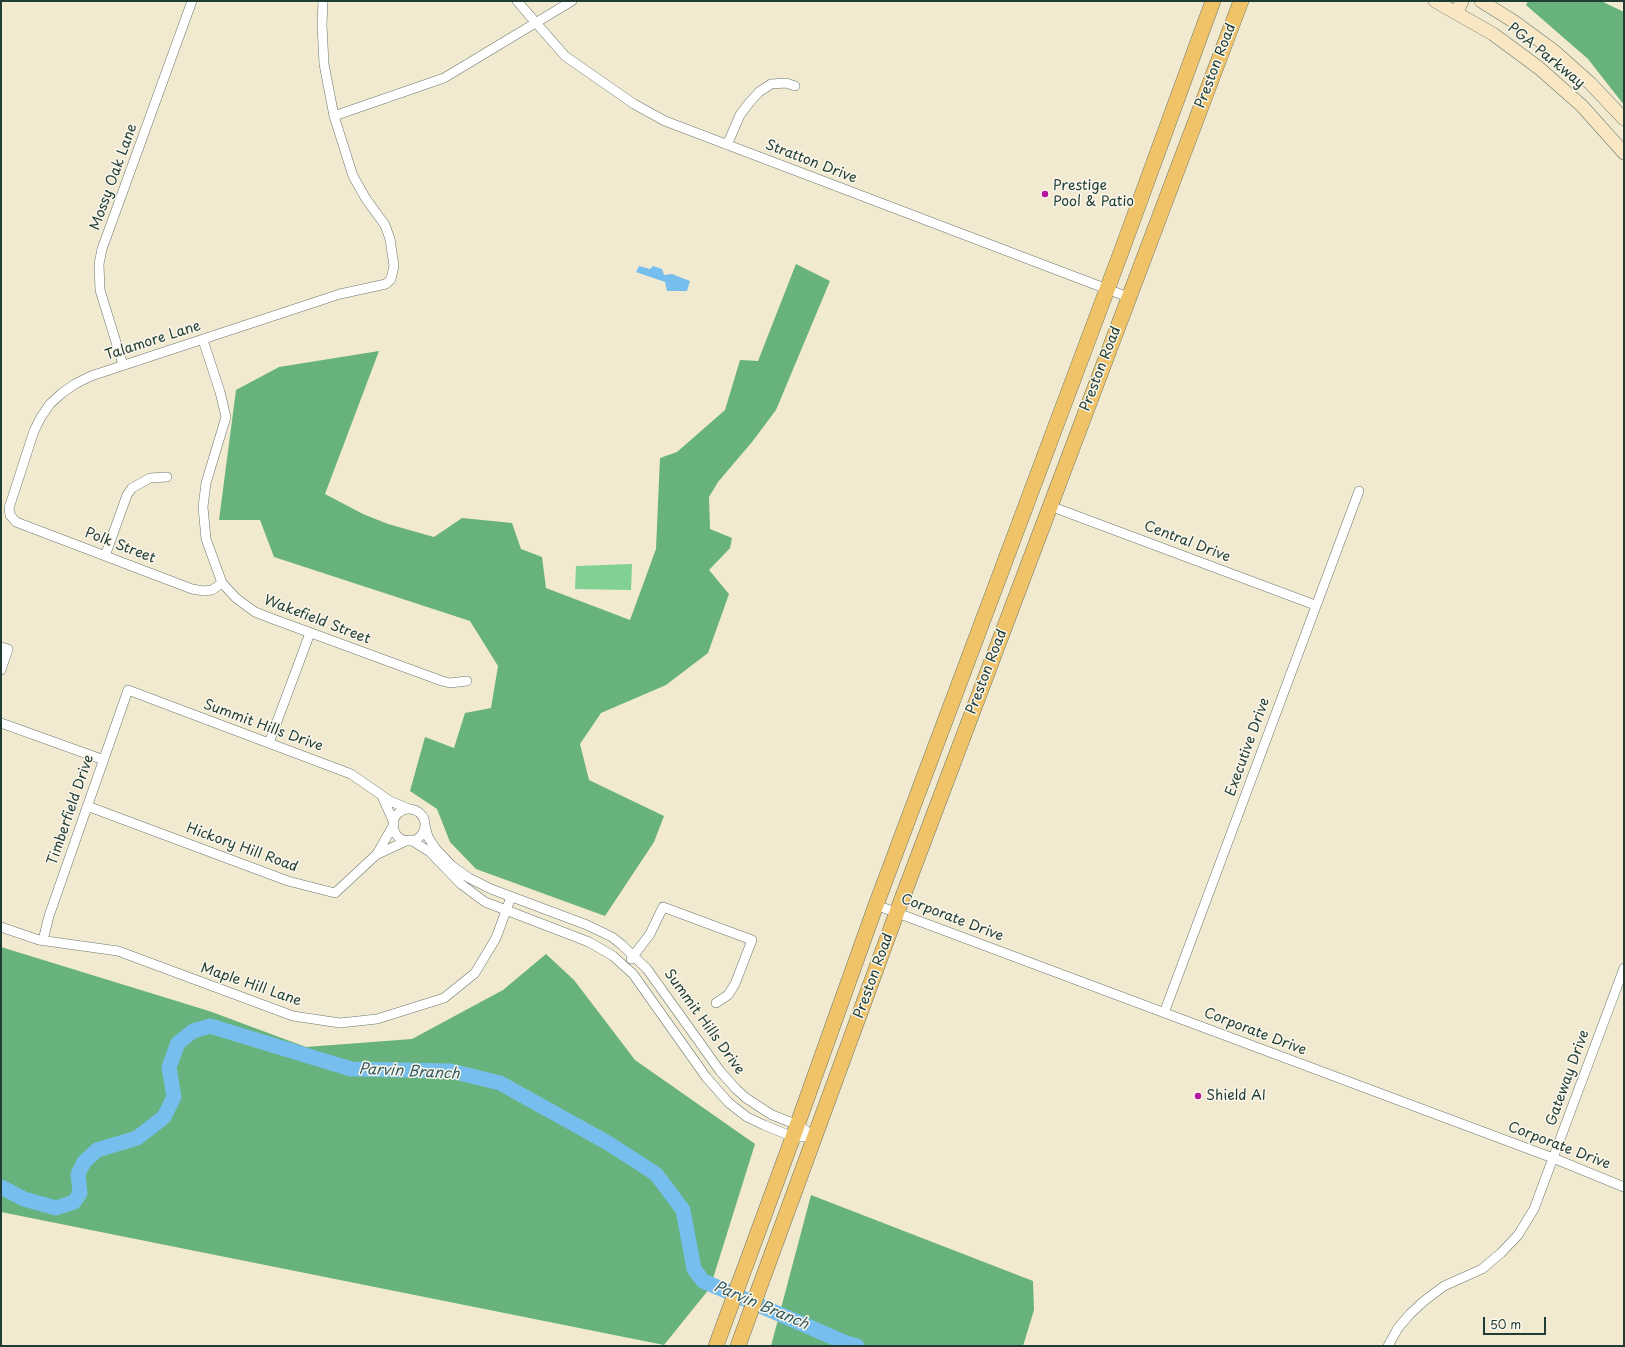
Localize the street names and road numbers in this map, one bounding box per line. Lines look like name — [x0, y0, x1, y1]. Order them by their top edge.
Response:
street label: PGA Parkway — [1504, 20, 1588, 92]
street label: Preston Road — [1192, 21, 1240, 111]
street label: Mossy Oak Lane — [87, 122, 141, 232]
street label: Stratton Drive — [763, 137, 859, 187]
street label: Talamore Lane — [103, 318, 203, 364]
street label: Preston Road — [1077, 324, 1125, 414]
street label: Central Drive — [1141, 518, 1233, 566]
street label: Polk Street — [82, 525, 158, 567]
street label: Wakefield Street — [261, 592, 373, 648]
street label: Preston Road — [963, 627, 1011, 717]
street label: Executive Drive — [1222, 696, 1274, 798]
street label: Summit Hills Drive — [201, 697, 325, 755]
street label: Timberfield Drive — [44, 753, 98, 867]
street label: Hickory Hill Road — [184, 820, 300, 876]
street label: Corporate Drive — [898, 891, 1006, 945]
street label: Preston Road — [851, 931, 897, 1021]
street label: Maple Hill Lane — [198, 960, 304, 1010]
street label: Summit Hills Drive — [660, 966, 748, 1078]
street label: Corporate Drive — [1201, 1005, 1309, 1059]
street label: Gateway Drive — [1543, 1028, 1593, 1128]
street label: Corporate Drive — [1505, 1119, 1613, 1173]

